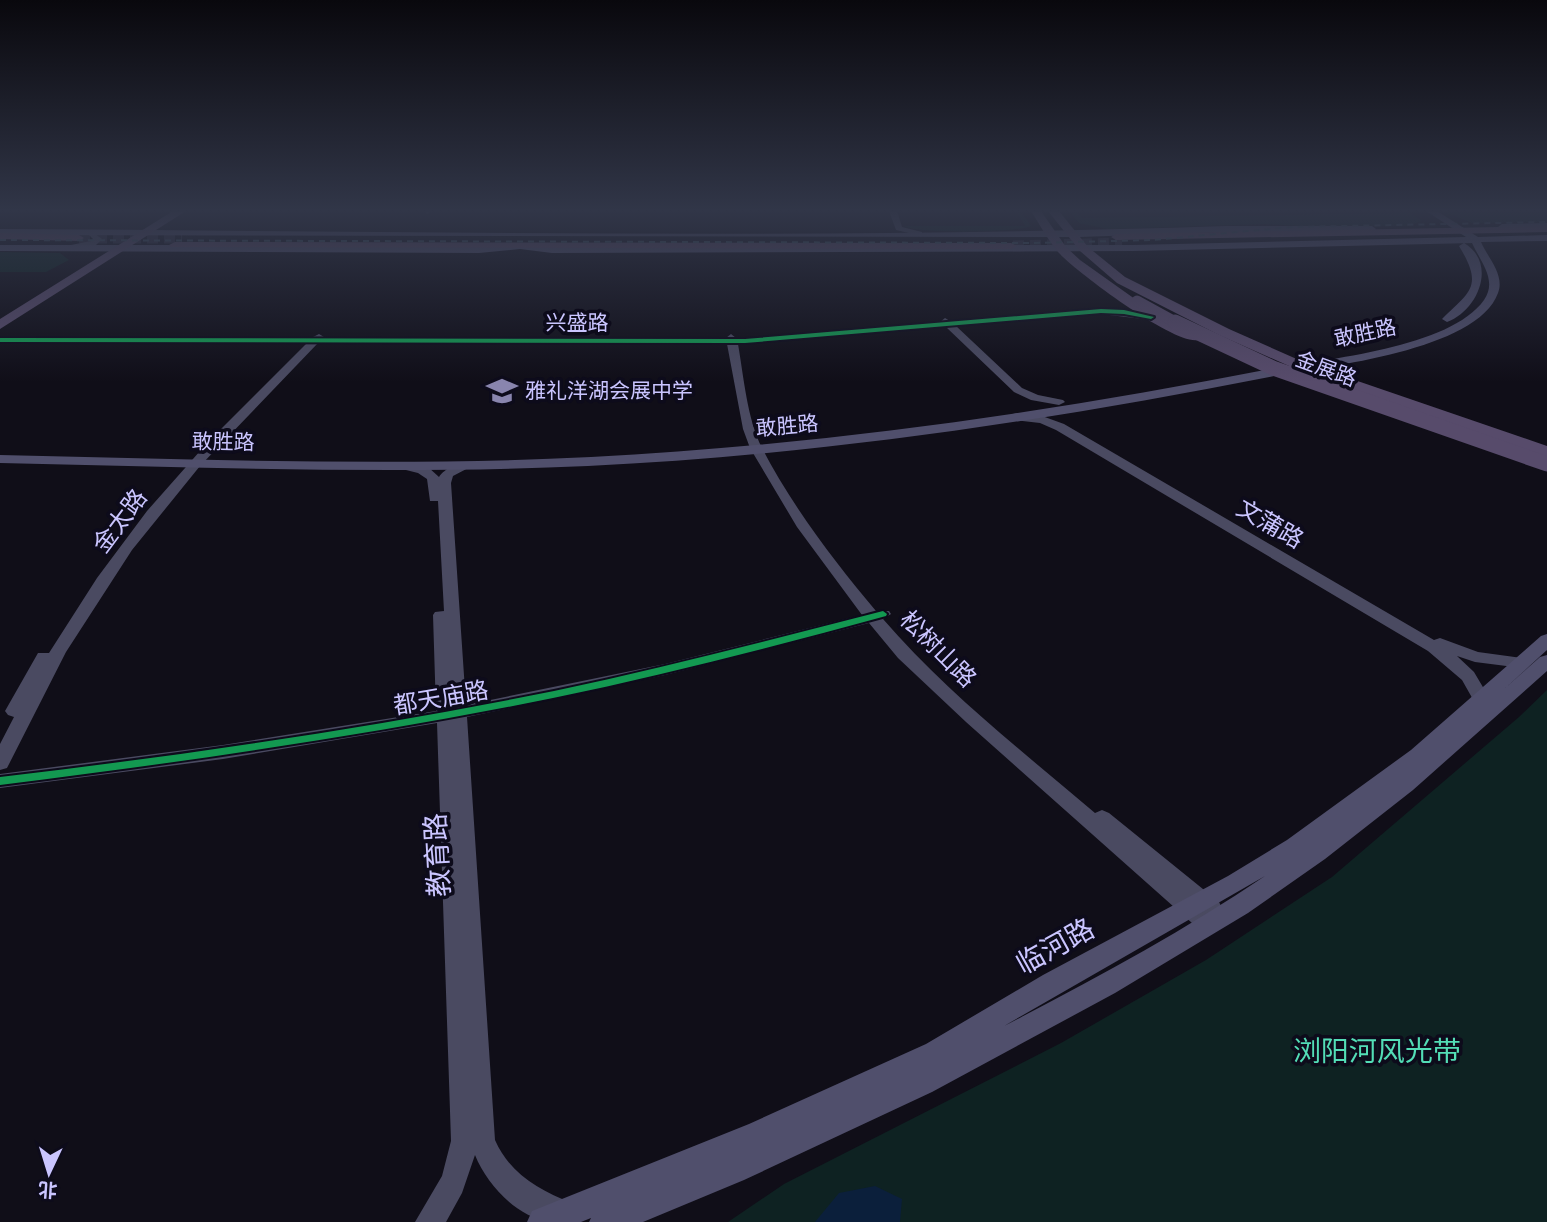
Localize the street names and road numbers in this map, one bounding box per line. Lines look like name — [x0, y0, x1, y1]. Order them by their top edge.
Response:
street label: 兴盛路 — [546, 306, 609, 338]
street label: 敢胜路 — [1331, 310, 1399, 354]
street label: 金展路 — [1291, 342, 1361, 394]
street label: 敢胜路 — [754, 406, 820, 444]
street label: 敢胜路 — [191, 424, 255, 458]
street label: 金太路 — [83, 481, 155, 560]
street label: 文蒲路 — [1230, 490, 1311, 557]
street label: 松树山路 — [892, 602, 985, 695]
street label: 都天庙路 — [390, 671, 491, 723]
street label: 教育路 — [413, 812, 460, 898]
street label: 临河路 — [1008, 906, 1102, 985]

